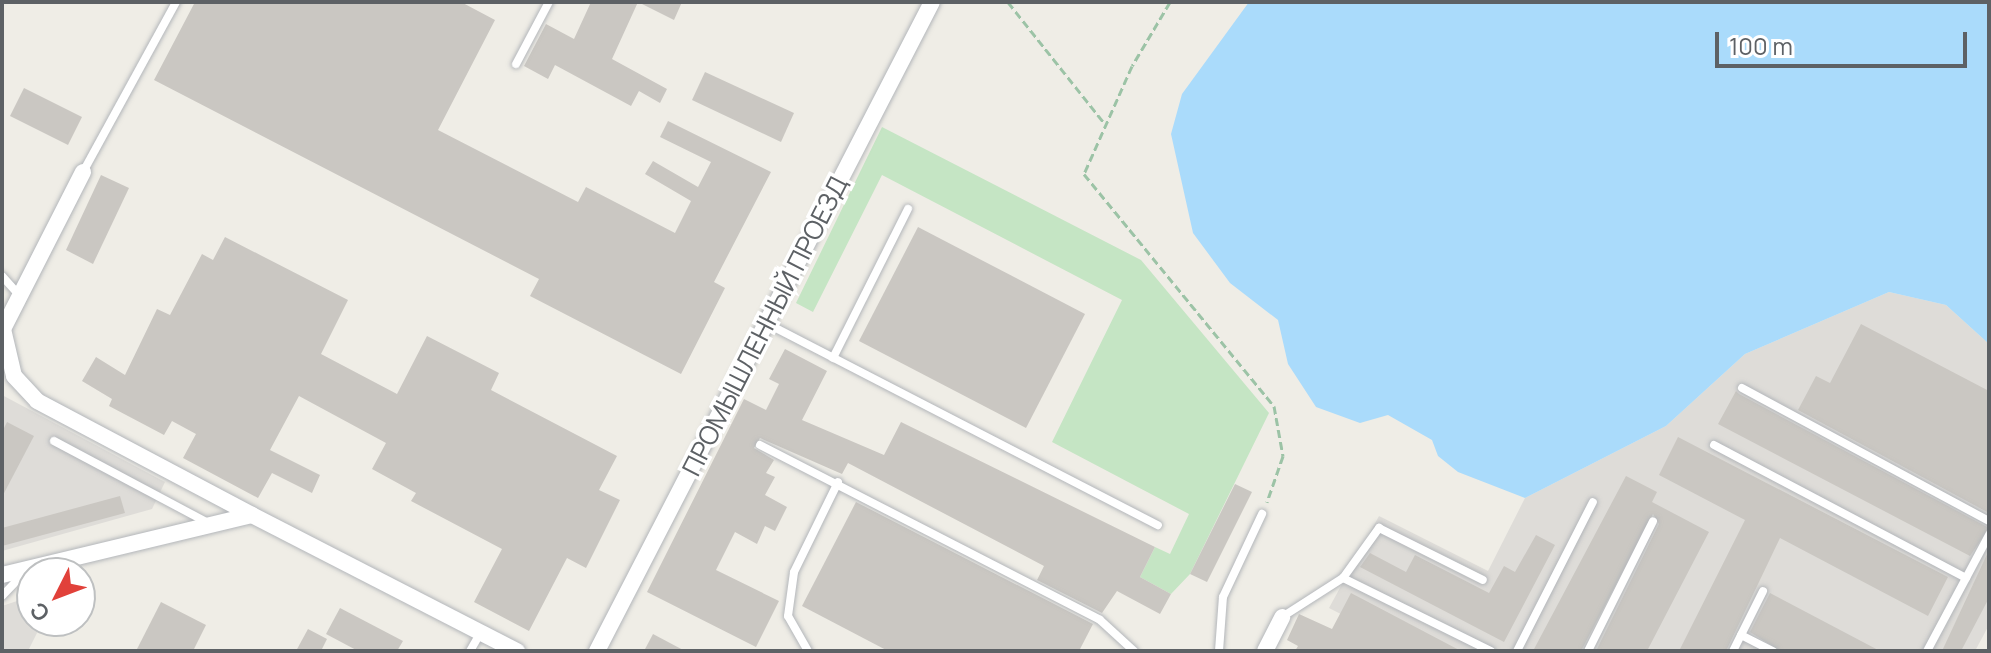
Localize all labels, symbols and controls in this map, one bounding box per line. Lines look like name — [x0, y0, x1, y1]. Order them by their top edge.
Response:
scale bar — [1719, 16, 1971, 66]
text: 100 m — [1729, 29, 1793, 62]
street label: ПРОМЫШЛЕННЫЙ ПРОЕЗД — [676, 171, 854, 481]
north arrow — [16, 557, 96, 637]
text: С — [23, 596, 56, 628]

